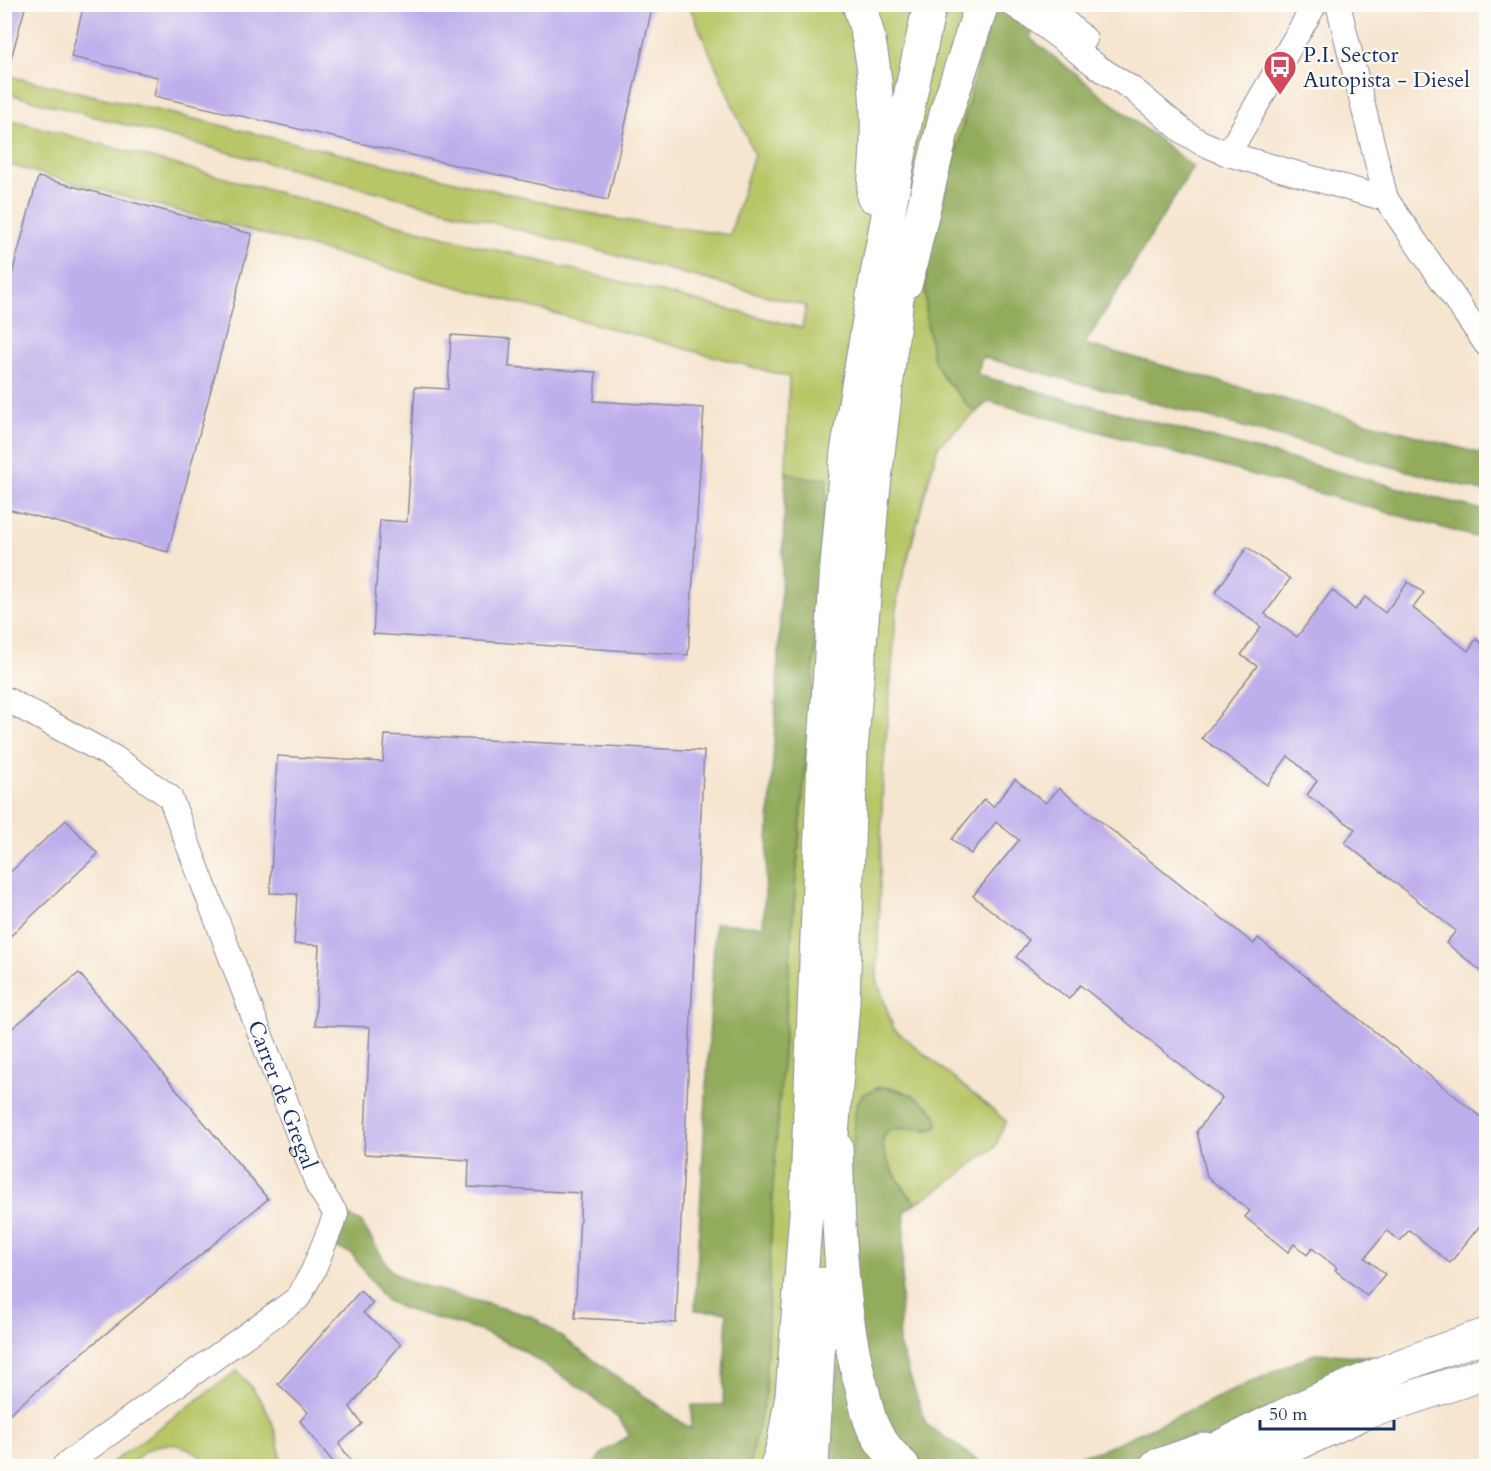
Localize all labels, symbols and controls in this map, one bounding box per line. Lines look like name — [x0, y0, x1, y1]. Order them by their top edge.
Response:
place label: P.I. Sector Autopista - Diesel — [1303, 40, 1470, 95]
bus stop icon: P.I. Sector Autopista - Diesel — [1262, 49, 1298, 96]
street label: Carrer de Gregal — [240, 1016, 324, 1174]
scale bar — [1260, 1393, 1394, 1431]
text: 50 m — [1269, 1402, 1308, 1427]

